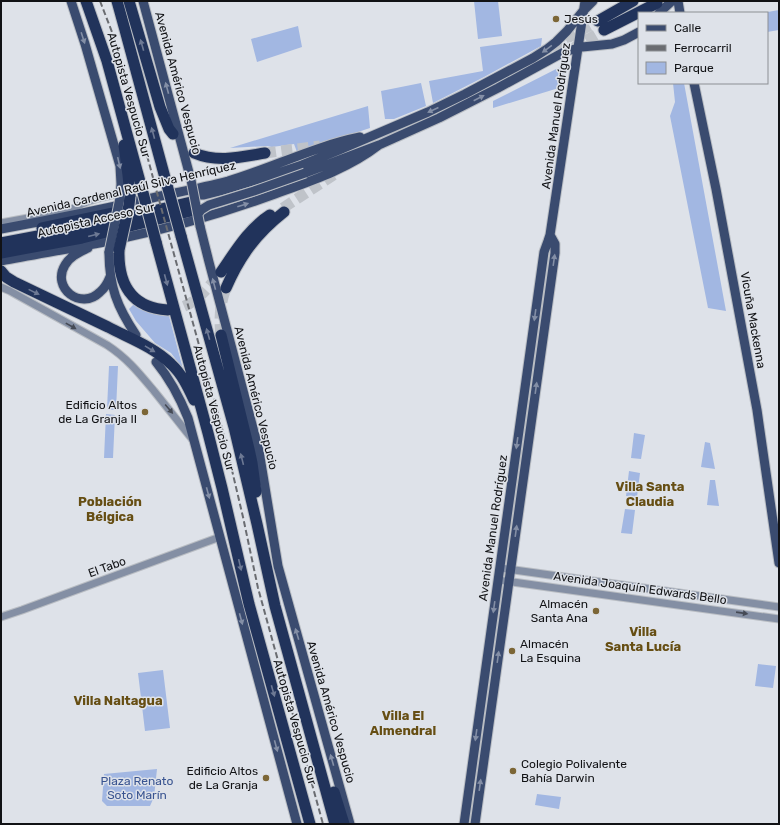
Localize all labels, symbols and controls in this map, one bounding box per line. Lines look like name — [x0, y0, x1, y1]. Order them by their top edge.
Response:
street label: Avenida Américo Vespucio — [152, 10, 204, 156]
place label: Jesús — [564, 12, 598, 26]
legend — [638, 12, 768, 84]
marker: Jesús — [551, 14, 561, 24]
text: Calle — [674, 21, 701, 35]
street label: Autopista Vespucio Sur — [104, 31, 154, 160]
one-way arrow — [81, 32, 87, 44]
one-way arrow — [139, 39, 145, 51]
text: Ferrocarril — [674, 41, 732, 55]
street label: Avenida Manuel Rodríguez — [539, 42, 573, 190]
one-way arrow — [542, 45, 553, 53]
text: Parque — [674, 61, 714, 75]
one-way arrow — [163, 82, 169, 95]
one-way arrow — [473, 95, 484, 101]
one-way arrow — [427, 107, 438, 113]
one-way arrow — [150, 127, 156, 139]
one-way arrow — [116, 157, 122, 169]
street label: Avenida Cardenal Raúl Silva Henríquez — [25, 158, 237, 220]
street label: Autopista Acceso Sur — [36, 200, 156, 240]
one-way arrow — [237, 202, 249, 208]
one-way arrow — [88, 231, 100, 237]
one-way arrow — [551, 254, 557, 266]
street label: Vicuña Mackenna — [738, 271, 768, 369]
one-way arrow — [163, 274, 169, 286]
one-way arrow — [211, 278, 217, 290]
one-way arrow — [28, 288, 40, 295]
one-way arrow — [532, 309, 538, 321]
one-way arrow — [66, 322, 77, 329]
street label: Avenida Américo Vespucio — [231, 325, 281, 471]
one-way arrow — [205, 327, 211, 339]
street label: Autopista Vespucio Sur — [190, 343, 238, 473]
one-way arrow — [145, 345, 155, 353]
one-way arrow — [533, 382, 539, 395]
place label: Edificio Altos de La Granja II — [58, 398, 137, 426]
one-way arrow — [164, 404, 173, 414]
marker: Edificio Altos de La Granja II — [140, 407, 150, 417]
one-way arrow — [514, 437, 520, 449]
one-way arrow — [238, 453, 244, 465]
street label: Avenida Manuel Rodríguez — [476, 454, 510, 602]
district label: Villa Santa Claudia — [616, 479, 684, 509]
one-way arrow — [205, 488, 211, 500]
district label: Población Bélgica — [78, 494, 142, 524]
one-way arrow — [513, 525, 519, 537]
street label: El Tabo — [86, 554, 128, 580]
one-way arrow — [237, 559, 243, 571]
street label: Avenida Joaquín Edwards Bello — [552, 569, 728, 607]
place label: Almacén Santa Ana — [531, 597, 588, 625]
one-way arrow — [491, 601, 497, 613]
marker: Almacén Santa Ana — [591, 606, 601, 616]
one-way arrow — [736, 610, 748, 616]
one-way arrow — [239, 613, 245, 625]
district label: Villa Santa Lucía — [605, 624, 681, 654]
one-way arrow — [294, 628, 300, 640]
place label: Almacén La Esquina — [520, 637, 581, 665]
street label: Avenida Américo Vespucio — [304, 639, 358, 785]
marker: Almacén La Esquina — [507, 646, 517, 656]
one-way arrow — [495, 651, 501, 663]
street label: Autopista Vespucio Sur — [270, 658, 320, 787]
one-way arrow — [270, 685, 276, 697]
district label: Villa Naltagua — [73, 693, 163, 708]
district label: Villa El Almendral — [370, 708, 436, 738]
one-way arrow — [473, 729, 479, 742]
one-way arrow — [273, 740, 279, 752]
one-way arrow — [329, 753, 335, 765]
place label: Colegio Polivalente Bahía Darwin — [521, 757, 627, 785]
place label: Edificio Altos de La Granja — [186, 764, 258, 792]
marker: Colegio Polivalente Bahía Darwin — [508, 766, 518, 776]
marker: Edificio Altos de La Granja — [261, 773, 271, 783]
park label: Plaza Renato Soto Marín — [101, 774, 174, 802]
one-way arrow — [477, 779, 483, 791]

